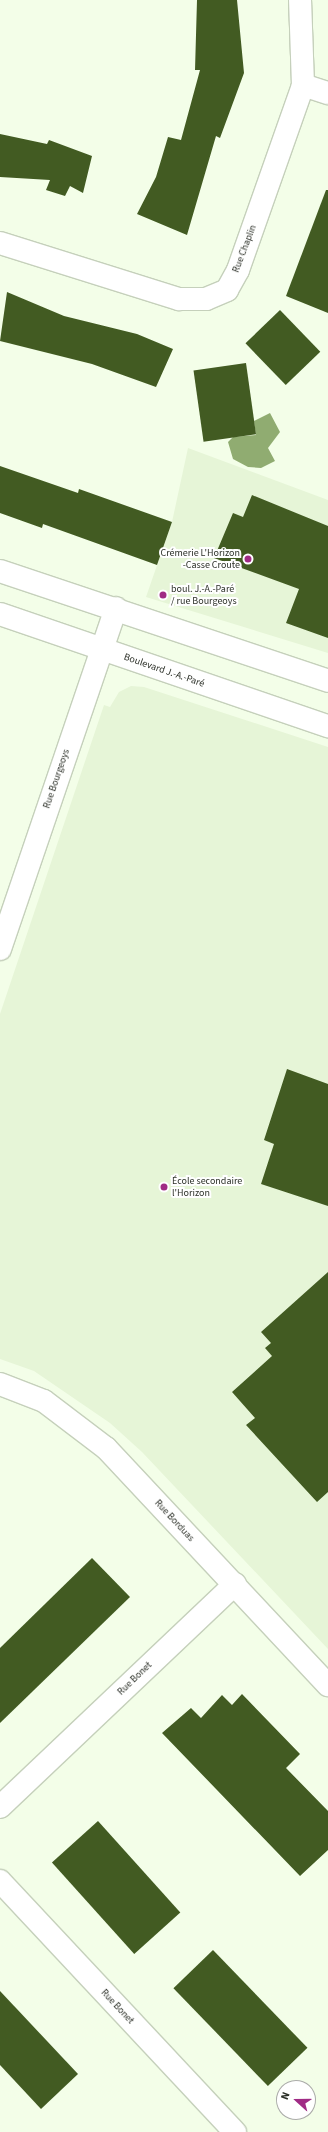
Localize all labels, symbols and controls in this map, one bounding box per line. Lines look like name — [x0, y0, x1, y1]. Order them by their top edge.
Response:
street label: Rue Chaplin — [230, 223, 260, 275]
place label: Crémerie L'Horizon -Casse Croute — [160, 547, 240, 570]
marker: Crémerie L'Horizon -Casse Croute — [243, 554, 253, 564]
place label: boul. J.-A.-Paré / rue Bourgeoys — [171, 583, 237, 606]
marker: boul. J.-A.-Paré / rue Bourgeoys — [158, 590, 168, 600]
street label: Boulevard J.-A.-Paré — [122, 652, 206, 690]
street label: Rue Bourgeoys — [41, 748, 73, 810]
place label: École secondaire l'Horizon — [172, 1175, 242, 1198]
marker: École secondaire l'Horizon — [159, 1182, 169, 1192]
street label: Rue Borduas — [152, 1498, 196, 1544]
street label: Rue Bonet — [115, 1660, 155, 1698]
street label: Rue Bonet — [98, 1987, 136, 2027]
north arrow — [276, 2080, 316, 2120]
text: N — [277, 2090, 294, 2102]

